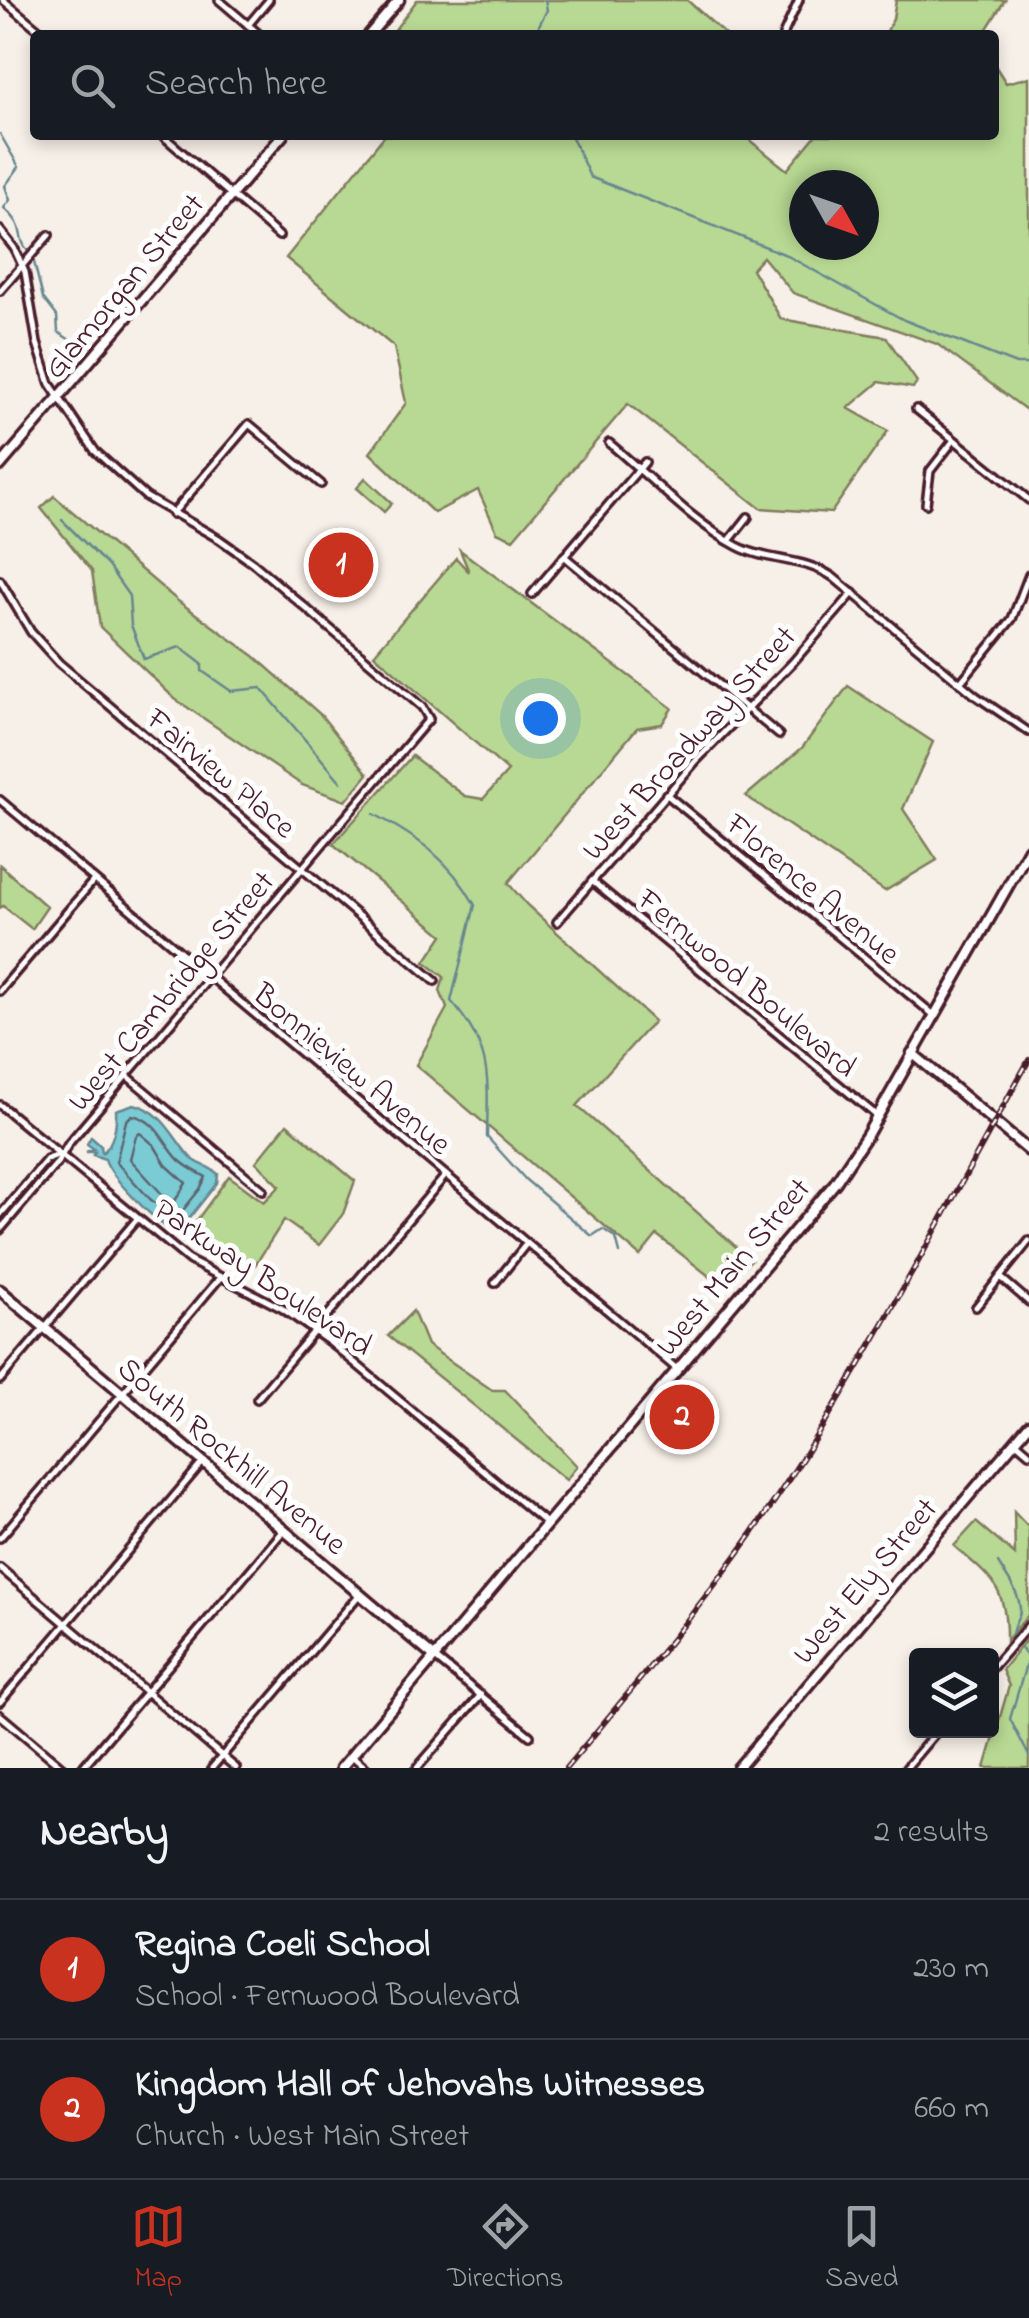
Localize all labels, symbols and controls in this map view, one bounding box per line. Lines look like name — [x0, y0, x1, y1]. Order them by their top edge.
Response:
search box — [30, 30, 999, 140]
text: Search here — [145, 57, 327, 113]
icon: search — [65, 58, 120, 113]
north arrow — [789, 170, 879, 260]
street label: Glamorgan Street — [34, 184, 218, 391]
pin: 1 — [308, 528, 374, 602]
street label: West Broadway Street — [572, 616, 809, 872]
your location — [515, 693, 566, 744]
street label: Fairview Place — [134, 697, 305, 852]
street label: Florence Avenue — [714, 803, 910, 978]
street label: West Cambridge Street — [58, 861, 288, 1123]
street label: Fernwood Boulevard — [625, 878, 866, 1091]
street label: Bonnieview Avenue — [240, 973, 461, 1168]
street label: West Main Street — [646, 1168, 824, 1368]
street label: Parkway Boulevard — [143, 1188, 381, 1370]
street label: South Rockhill Avenue — [106, 1347, 356, 1568]
pin: 2 — [650, 1380, 714, 1454]
street label: West Ely Street — [783, 1488, 951, 1676]
map controls — [909, 1648, 999, 1738]
button: layers — [909, 1648, 999, 1738]
text: Nearby — [40, 1803, 168, 1864]
text: 2 results — [874, 1810, 989, 1857]
text: Regina Coeli School — [135, 1918, 430, 1974]
text: 1 — [67, 1946, 78, 1993]
text: 230 m — [913, 1946, 989, 1993]
text: School · Fernwood Boulevard — [135, 1974, 520, 2021]
text: Kingdom Hall of Jehovahs Witnesses — [135, 2058, 705, 2114]
text: 2 — [65, 2086, 80, 2133]
text: 660 m — [914, 2086, 989, 2133]
text: Church · West Main Street — [135, 2114, 469, 2161]
tab: Map — [131, 2199, 186, 2300]
tab: Directions — [447, 2199, 564, 2300]
tab: Saved — [825, 2199, 898, 2300]

